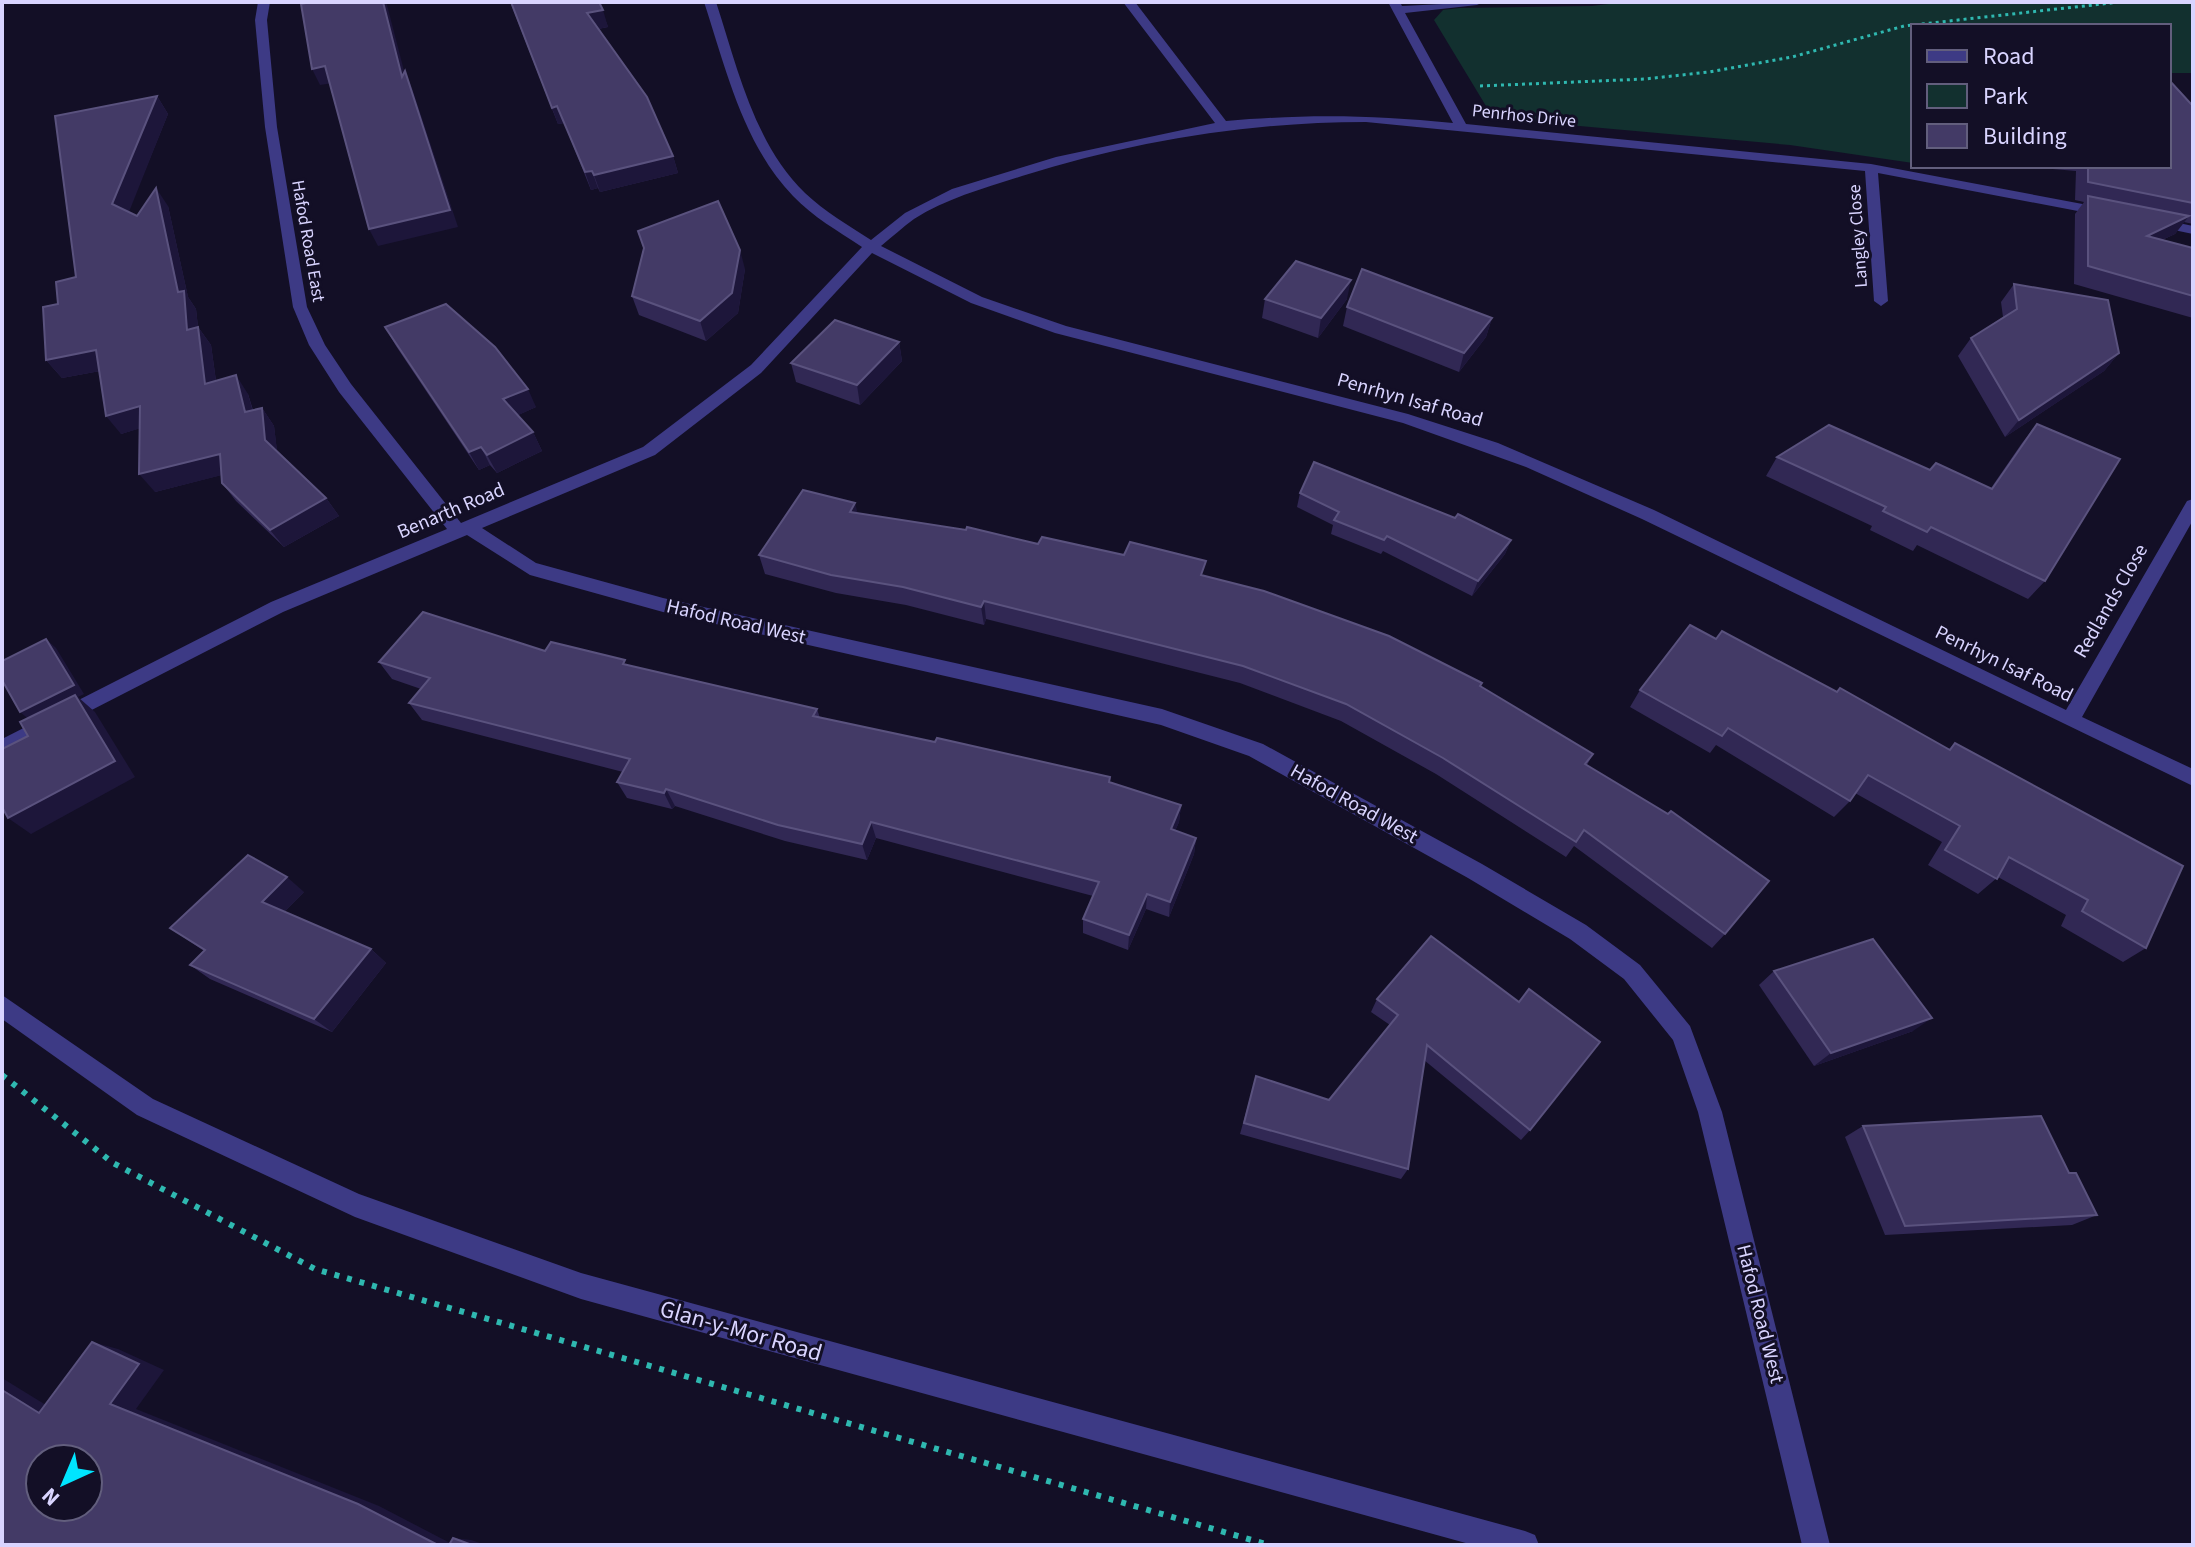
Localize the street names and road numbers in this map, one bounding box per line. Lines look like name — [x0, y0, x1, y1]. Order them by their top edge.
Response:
street label: Penrhos Drive — [1471, 98, 1577, 134]
street label: Hafod Road East — [285, 178, 331, 304]
street label: Langley Close — [1842, 183, 1874, 288]
street label: Penrhyn Isaf Road — [1334, 366, 1486, 434]
street label: Benarth Road — [393, 476, 509, 546]
street label: Redlands Close — [2067, 539, 2155, 663]
street label: Hafod Road West — [664, 592, 809, 652]
street label: Penrhyn Isaf Road — [1930, 618, 2078, 710]
street label: Hafod Road West — [1285, 757, 1423, 851]
street label: Hafod Road West — [1729, 1242, 1791, 1387]
street label: Glan-y-Mor Road — [656, 1291, 826, 1371]

